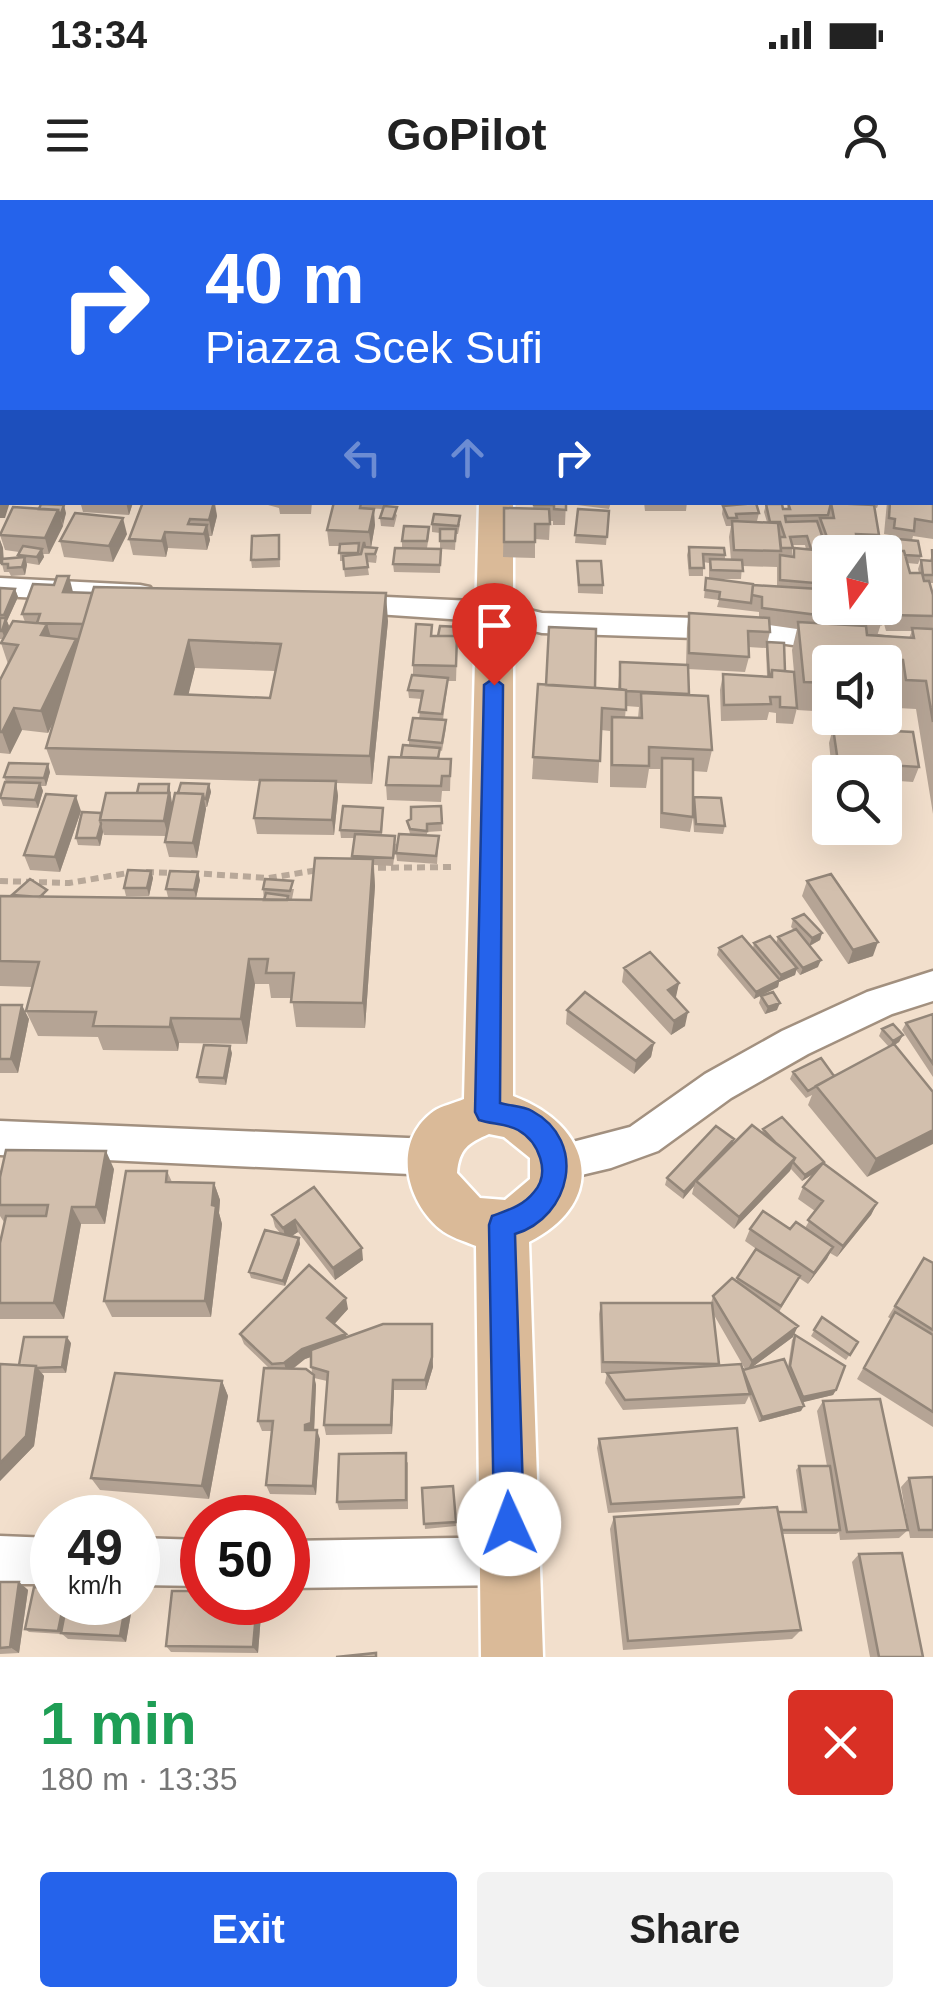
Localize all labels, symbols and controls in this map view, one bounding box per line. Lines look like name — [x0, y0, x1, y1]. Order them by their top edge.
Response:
text: 13:34 — [50, 14, 147, 56]
icon: menu — [40, 108, 95, 163]
icon: person — [838, 108, 893, 163]
text: GoPilot — [387, 109, 546, 160]
icon: right — [40, 240, 170, 370]
text: 40 m — [205, 240, 365, 318]
text: Piazza Scek Sufi — [205, 322, 543, 373]
icon: left — [335, 430, 390, 485]
icon: ahead — [440, 430, 495, 485]
icon: right — [545, 430, 600, 485]
north arrow — [812, 535, 902, 625]
map controls — [812, 535, 902, 845]
pin — [452, 583, 537, 686]
icon: arrive — [467, 598, 522, 653]
button: sound — [812, 645, 902, 735]
button: search — [812, 755, 902, 845]
position arrow — [457, 1472, 561, 1576]
speed limit sign: 50 — [180, 1495, 310, 1625]
text: 49 — [67, 1520, 123, 1576]
text: km/h — [68, 1571, 122, 1599]
text: 1 min — [40, 1690, 197, 1757]
button: close — [788, 1690, 893, 1795]
text: 180 m · 13:35 — [40, 1761, 237, 1797]
button: Exit — [40, 1872, 457, 1987]
button: Share — [477, 1872, 893, 1987]

